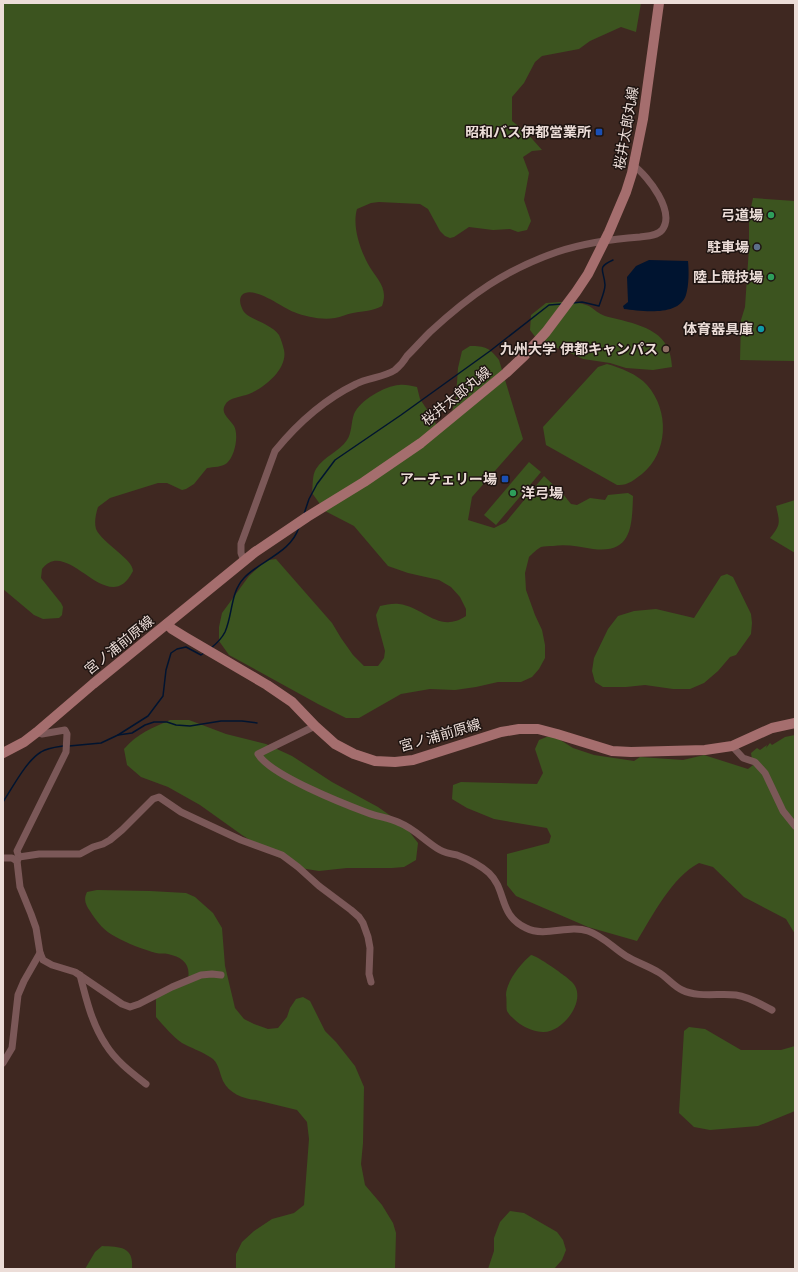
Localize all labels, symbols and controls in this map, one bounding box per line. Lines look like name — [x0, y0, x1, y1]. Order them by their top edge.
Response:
street label: 桜井太郎丸線 — [611, 85, 641, 171]
place label: 昭和バス伊都営業所 — [465, 124, 591, 140]
marker: 昭和バス伊都営業所 — [594, 127, 604, 137]
place label: 弓道場 — [721, 207, 763, 223]
marker: 弓道場 — [766, 210, 776, 220]
place label: 駐車場 — [707, 239, 749, 255]
marker: 駐車場 — [752, 242, 762, 252]
place label: 陸上競技場 — [693, 269, 763, 285]
marker: 陸上競技場 — [766, 272, 776, 282]
place label: 体育器具庫 — [683, 321, 753, 337]
marker: 体育器具庫 — [756, 324, 766, 334]
place label: 九州大学 伊都キャンパス — [500, 341, 658, 357]
marker: 九州大学 伊都キャンパス — [661, 344, 671, 354]
street label: 桜井太郎丸線 — [418, 363, 494, 429]
place label: アーチェリー場 — [400, 471, 497, 487]
marker: アーチェリー場 — [500, 474, 510, 484]
place label: 洋弓場 — [521, 485, 563, 501]
marker: 洋弓場 — [508, 488, 518, 498]
street label: 宮ノ浦前原線 — [81, 612, 157, 678]
street label: 宮ノ浦前原線 — [397, 716, 483, 754]

